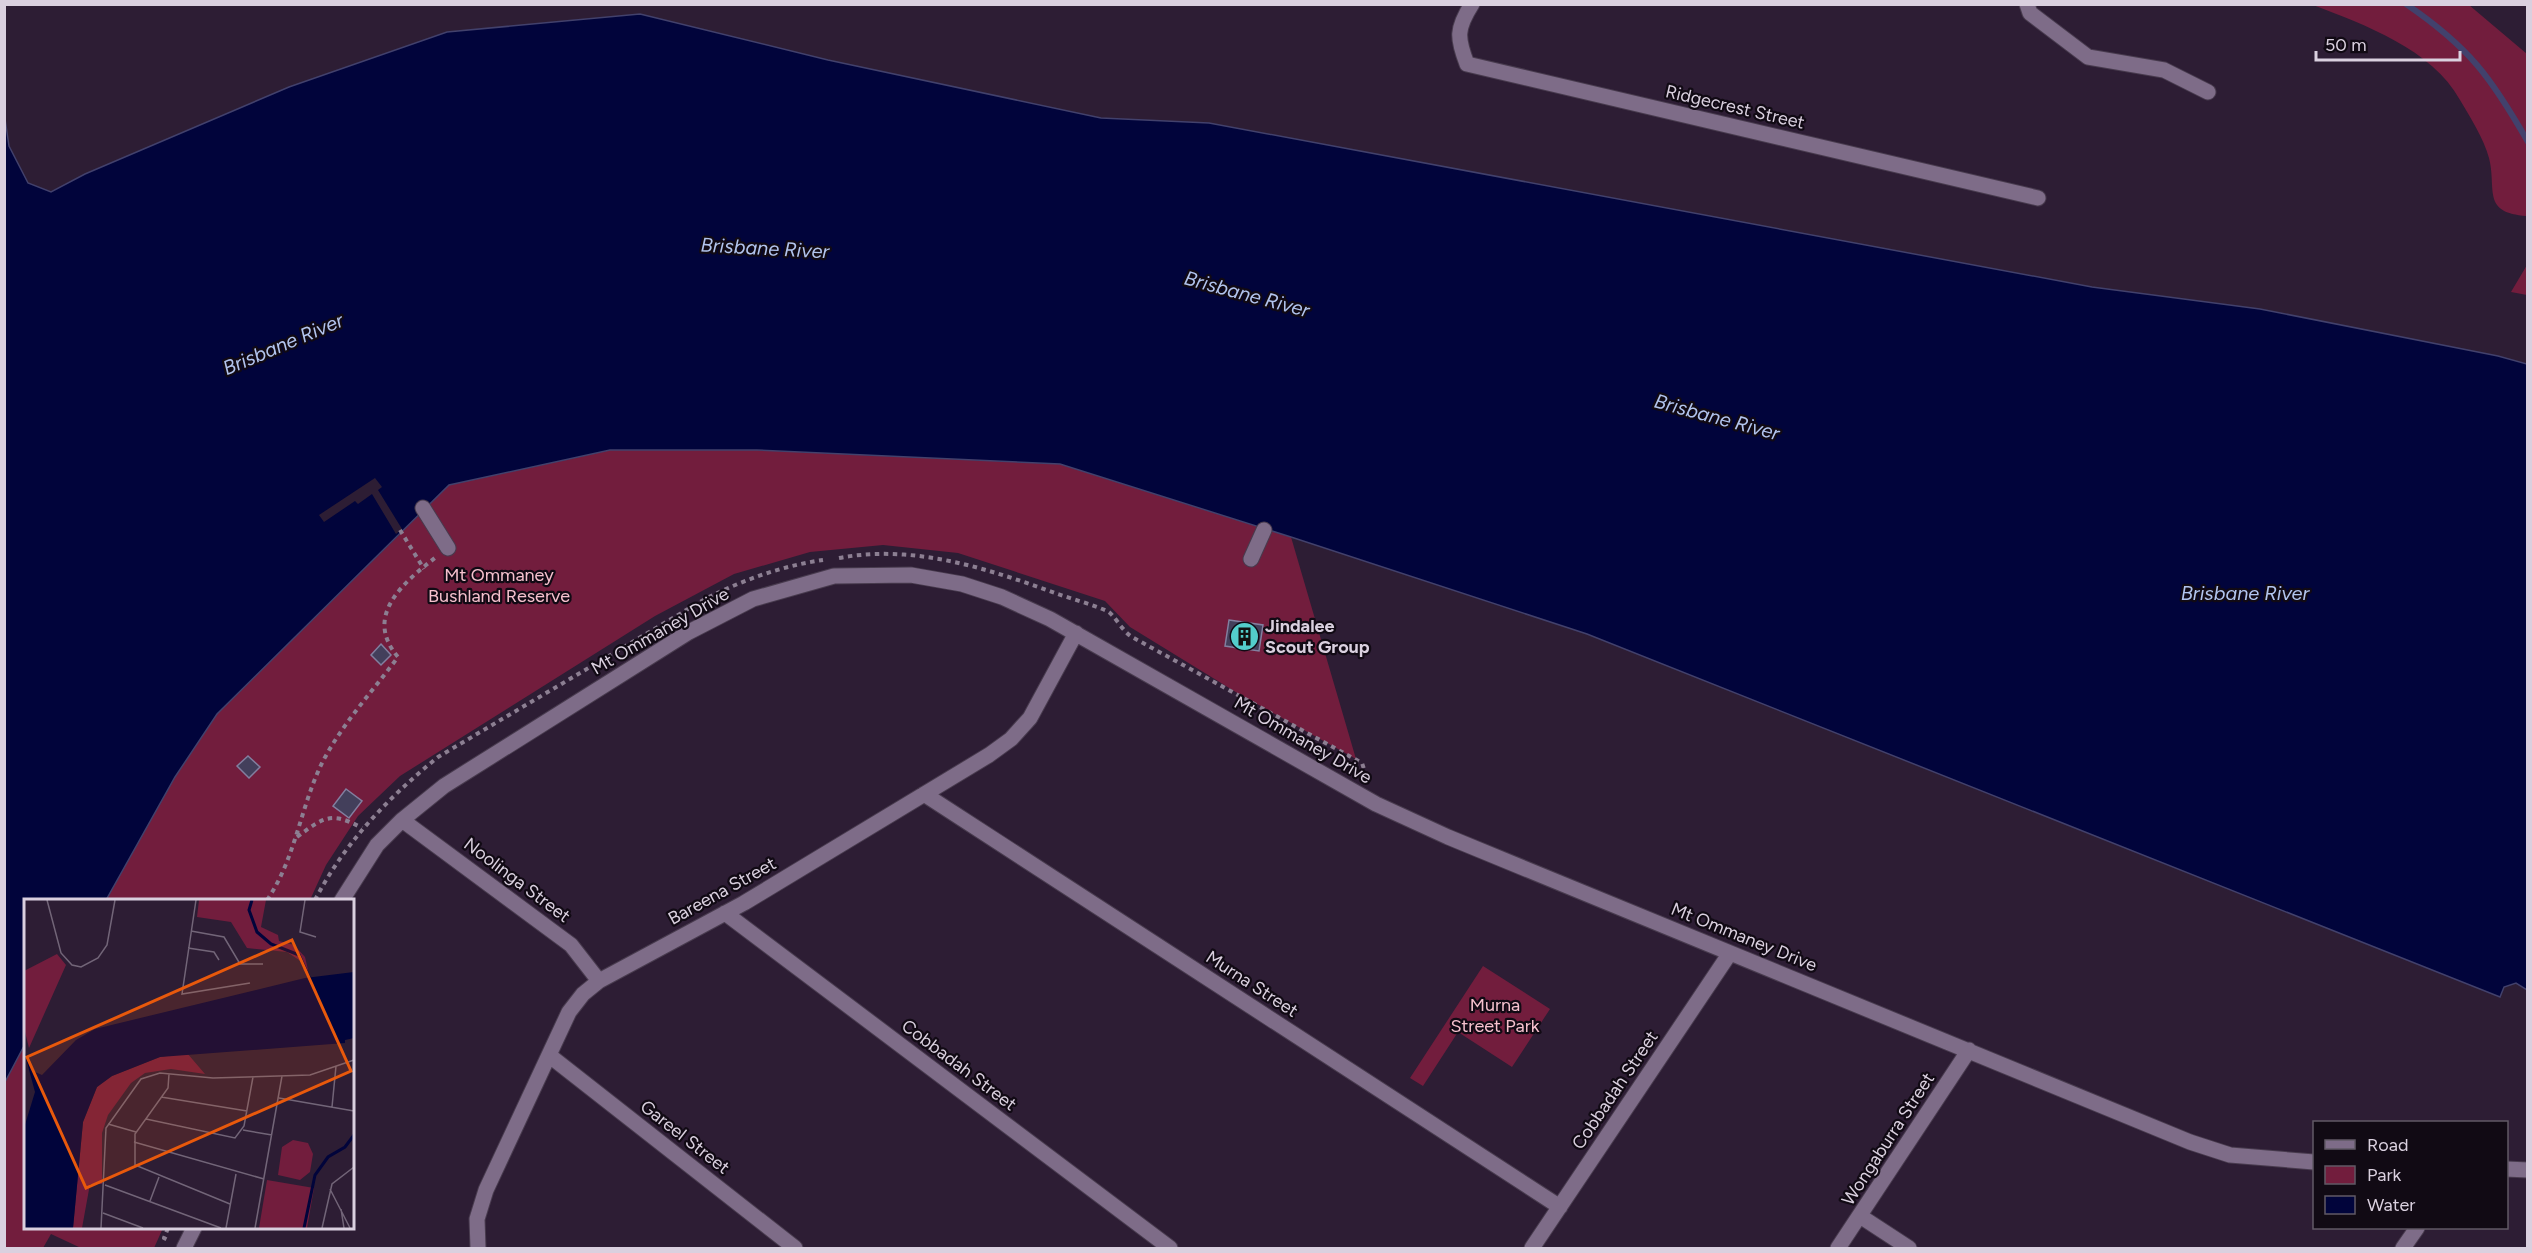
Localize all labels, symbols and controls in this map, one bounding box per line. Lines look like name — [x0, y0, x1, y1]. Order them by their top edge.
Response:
scale bar — [2316, 24, 2460, 62]
text: 50 m — [2325, 34, 2367, 56]
street label: Ridgecrest Street — [1663, 80, 1807, 134]
water label: Brisbane River — [700, 233, 831, 263]
water label: Brisbane River — [1182, 266, 1313, 323]
water label: Brisbane River — [219, 307, 348, 380]
water label: Brisbane River — [1652, 389, 1783, 446]
park label: Mt Ommaney Bushland Reserve — [428, 564, 570, 607]
water label: Brisbane River — [2181, 581, 2311, 605]
street label: Mt Ommaney Drive — [587, 583, 733, 679]
place label: Jindalee Scout Group — [1265, 615, 1370, 658]
building icon: Jindalee Scout Group — [1228, 620, 1260, 652]
street label: Mt Ommaney Drive — [1230, 692, 1376, 788]
street label: Noolinga Street — [459, 833, 575, 927]
street label: Bareena Street — [664, 852, 780, 930]
street label: Mt Ommaney Drive — [1668, 898, 1820, 976]
inset map — [24, 899, 354, 1229]
street label: Murna Street — [1202, 946, 1302, 1022]
park label: Murna Street Park — [1450, 994, 1540, 1037]
street label: Cobbadah Street — [897, 1015, 1021, 1116]
street label: Cobbadah Street — [1567, 1026, 1663, 1153]
street label: Wongaburra Street — [1837, 1068, 1939, 1209]
street label: Gareel Street — [636, 1095, 734, 1179]
legend — [2313, 1121, 2508, 1229]
text: Road — [2367, 1134, 2408, 1156]
text: Park — [2367, 1164, 2402, 1186]
text: Water — [2367, 1194, 2415, 1216]

